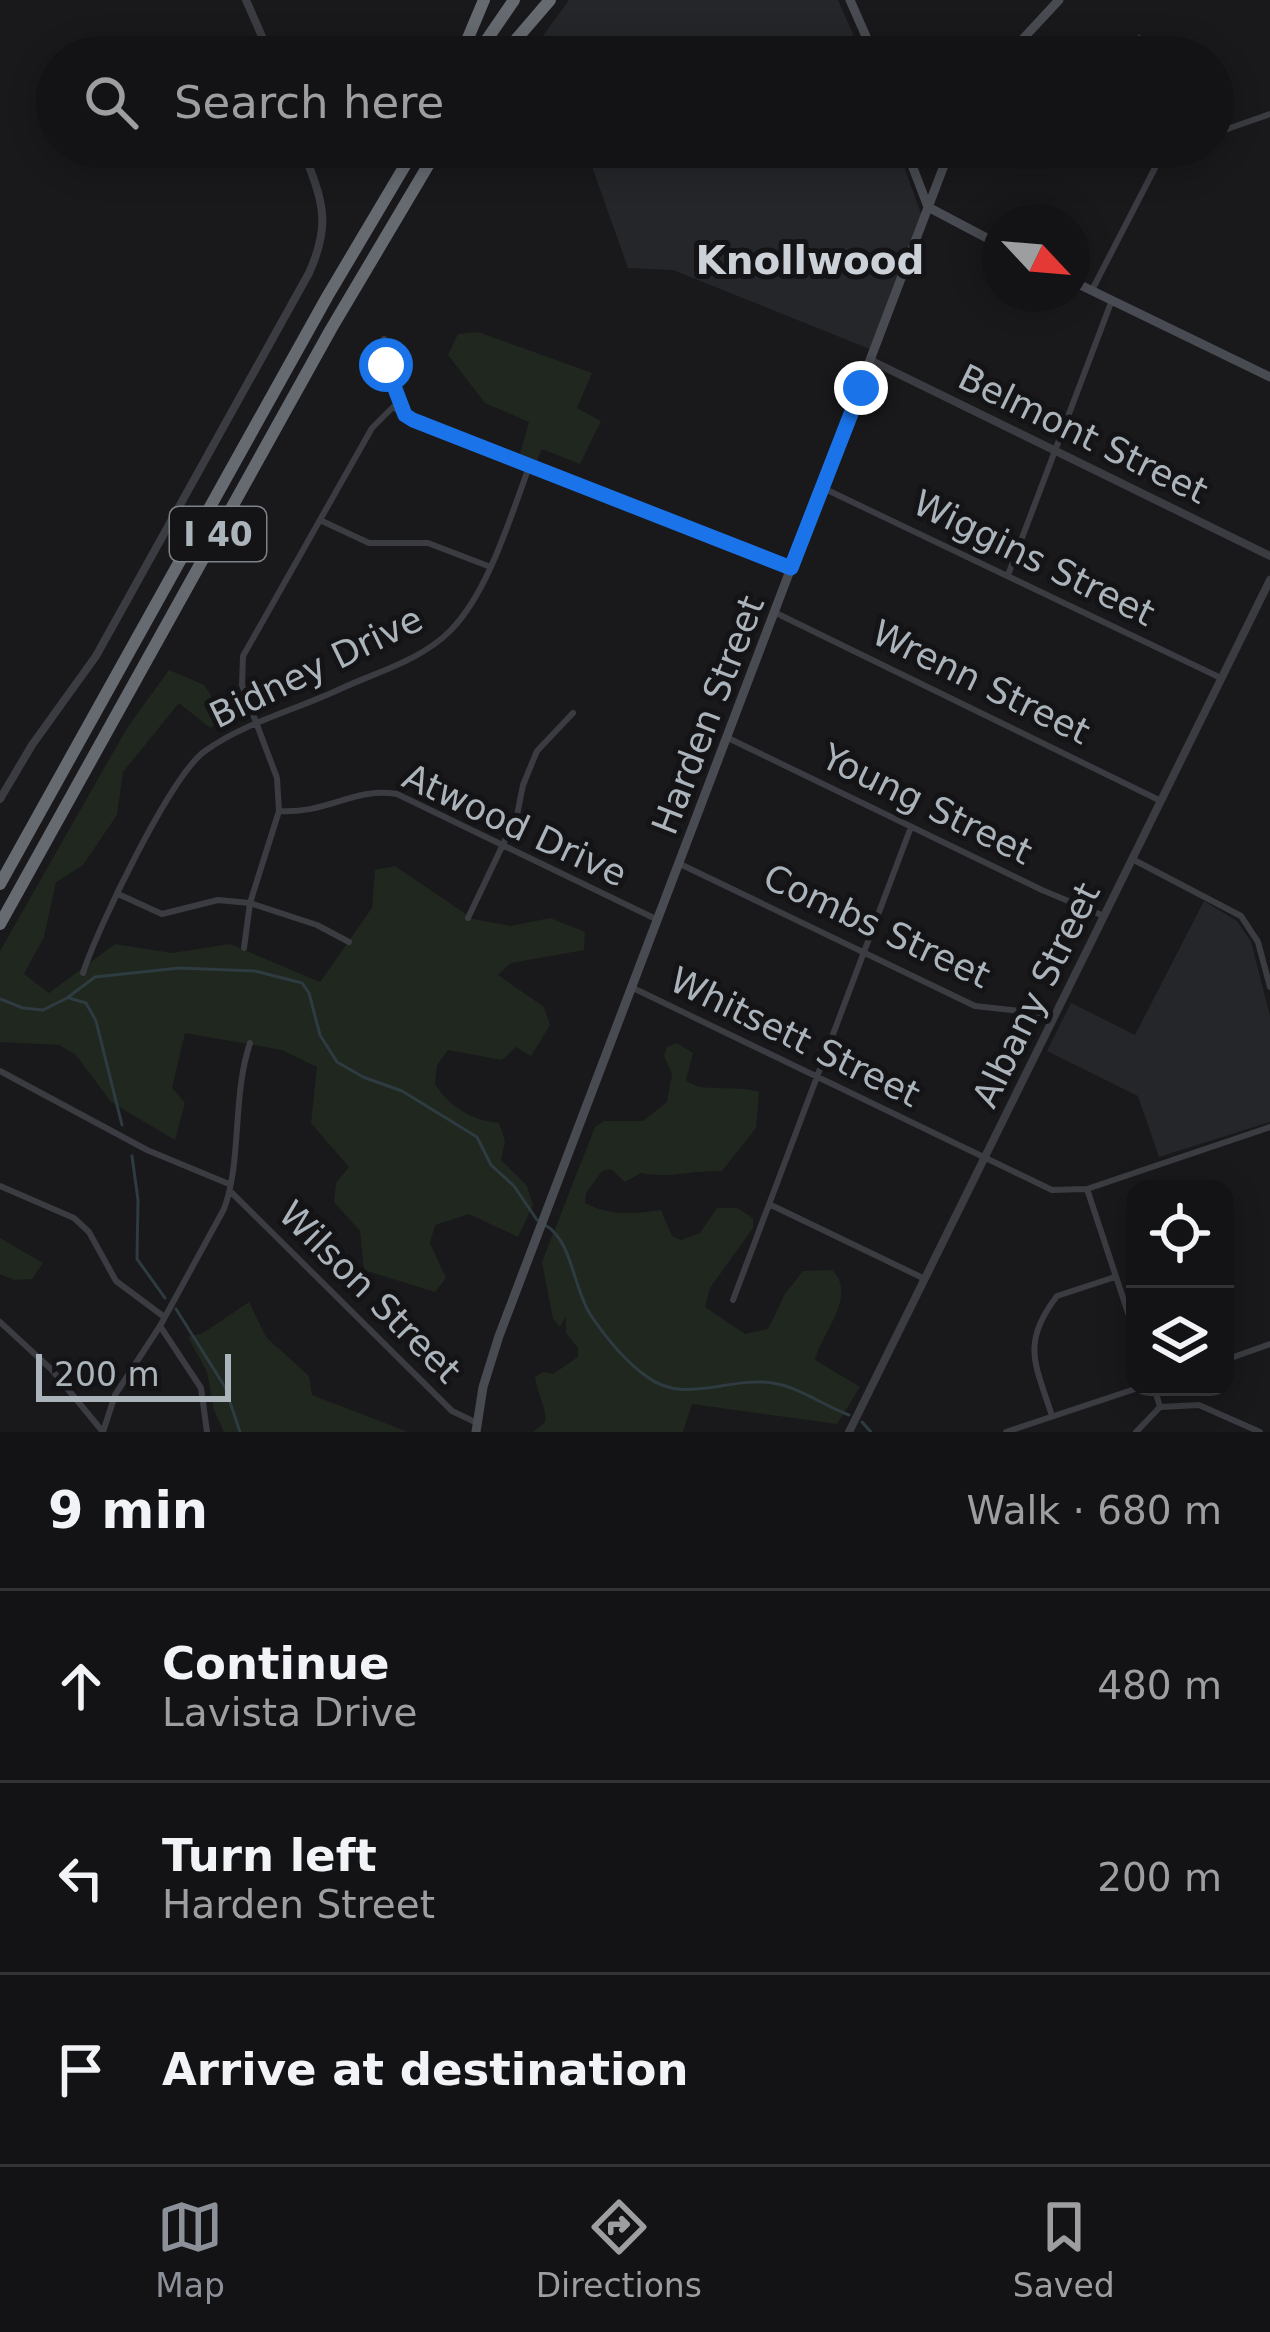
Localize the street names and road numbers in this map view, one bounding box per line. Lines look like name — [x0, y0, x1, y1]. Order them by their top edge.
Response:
street label: Belmont Street — [952, 356, 1214, 512]
street label: Wiggins Street — [907, 482, 1161, 634]
road number: I 40 — [170, 507, 266, 561]
street label: Harden Street — [644, 590, 772, 840]
street label: Bidney Drive — [203, 598, 429, 736]
street label: Wrenn Street — [866, 612, 1096, 752]
street label: Young Street — [814, 735, 1039, 873]
street label: Atwood Drive — [397, 755, 633, 895]
street label: Combs Street — [757, 856, 997, 996]
street label: Albany Street — [964, 876, 1108, 1114]
street label: Whitsett Street — [664, 959, 926, 1115]
street label: Wilson Street — [271, 1193, 469, 1391]

